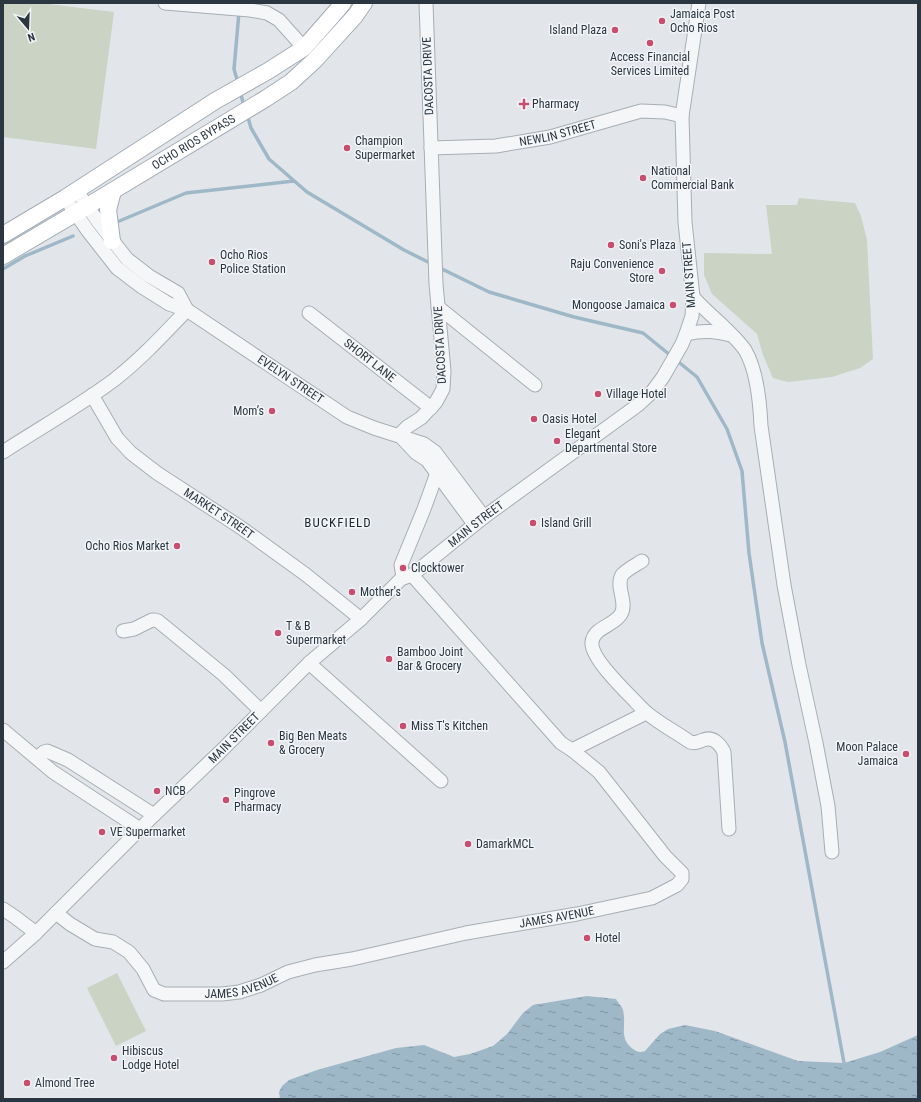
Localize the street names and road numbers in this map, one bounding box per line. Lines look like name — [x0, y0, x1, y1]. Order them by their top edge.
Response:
street label: DACOSTA DRIVE — [420, 37, 436, 115]
street label: OCHO RIOS BYPASS — [149, 112, 238, 173]
street label: NEWLIN STREET — [518, 117, 598, 149]
street label: MAIN STREET — [680, 241, 698, 309]
street label: DACOSTA DRIVE — [431, 306, 449, 384]
street label: SHORT LANE — [341, 336, 398, 385]
street label: EVELYN STREET — [255, 352, 326, 406]
street label: MARKET STREET — [181, 485, 257, 542]
street label: MAIN STREET — [445, 498, 506, 550]
street label: MAIN STREET — [206, 709, 263, 766]
street label: JAMES AVENUE — [518, 904, 595, 931]
street label: JAMES AVENUE — [204, 971, 280, 1001]

